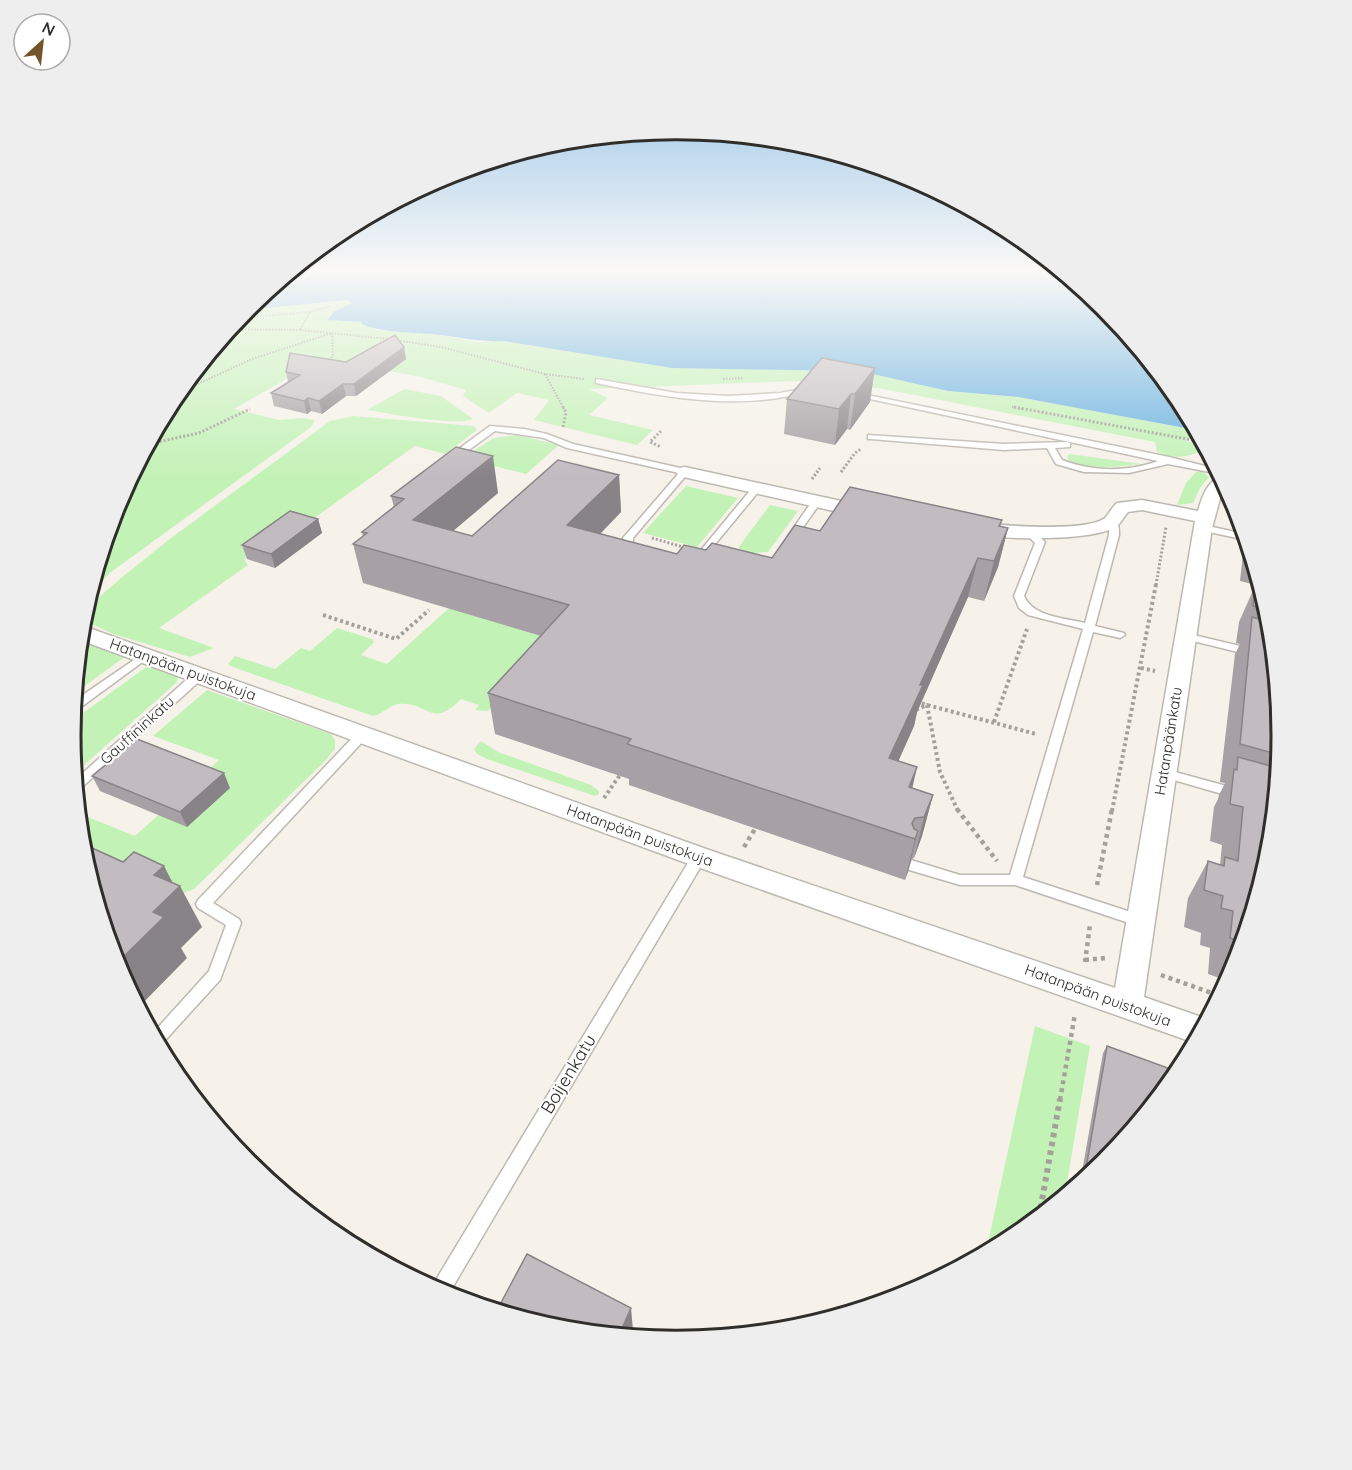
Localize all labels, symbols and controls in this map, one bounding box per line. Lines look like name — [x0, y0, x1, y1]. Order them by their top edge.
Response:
north arrow — [12, 12, 72, 72]
text: N — [39, 17, 59, 40]
street label: Hatanpään puistokuja — [107, 634, 259, 704]
street label: Hatanpäänkatu — [1150, 685, 1186, 797]
street label: Gauffininkatu — [96, 692, 178, 768]
street label: Hatanpään puistokuja — [564, 800, 716, 870]
street label: Hatanpään puistokuja — [1022, 960, 1174, 1030]
street label: Boijenkatu — [535, 1030, 601, 1118]

